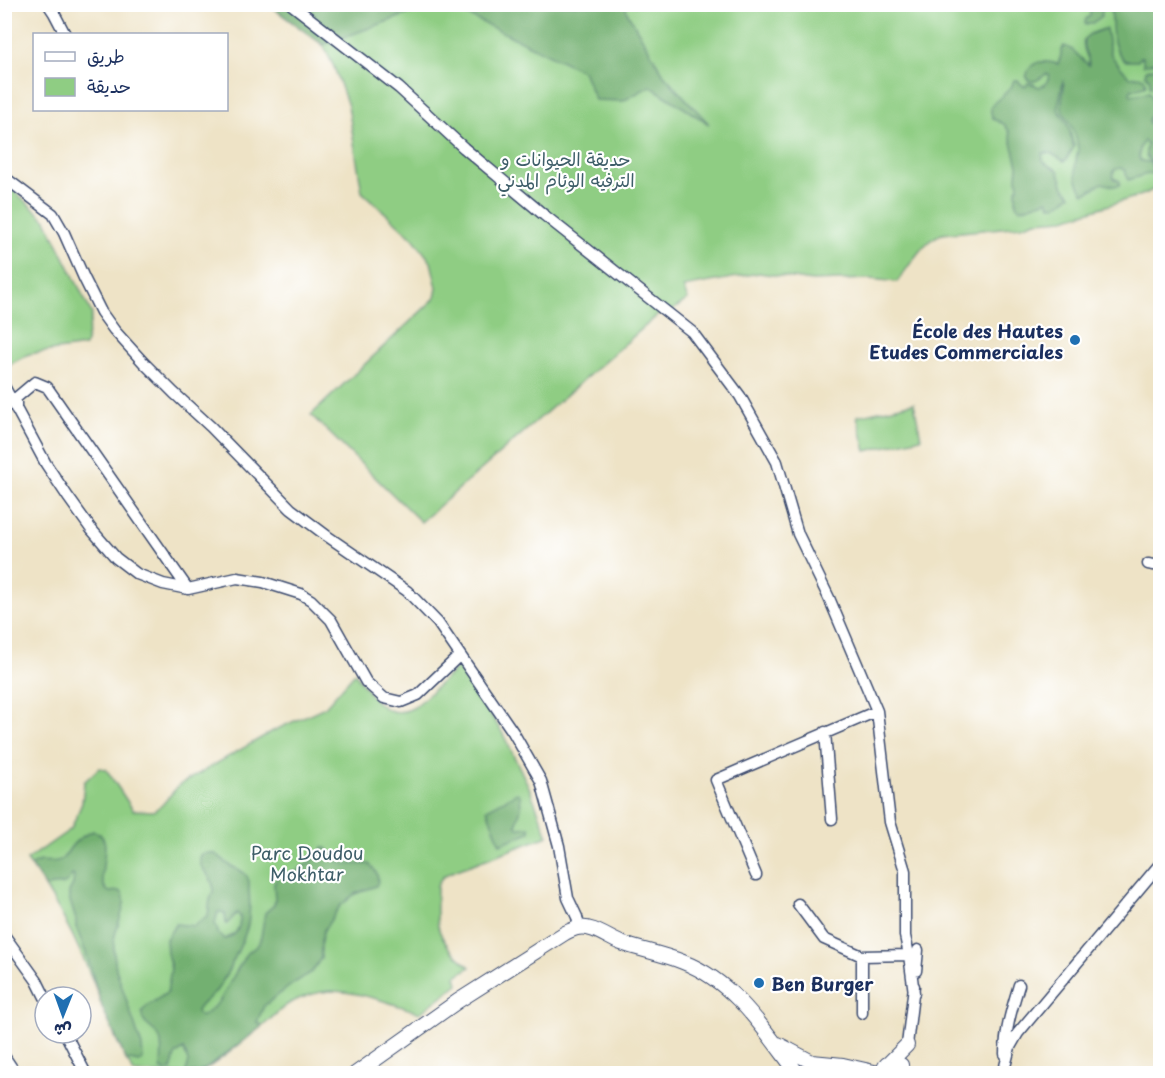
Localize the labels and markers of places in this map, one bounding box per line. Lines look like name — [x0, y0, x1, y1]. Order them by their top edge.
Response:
place label: École des Hautes Etudes Commerciales — [869, 317, 1063, 365]
marker: École des Hautes Etudes Commerciales — [1068, 333, 1082, 347]
place label: Ben Burger — [771, 970, 874, 997]
marker: Ben Burger — [752, 976, 766, 990]

